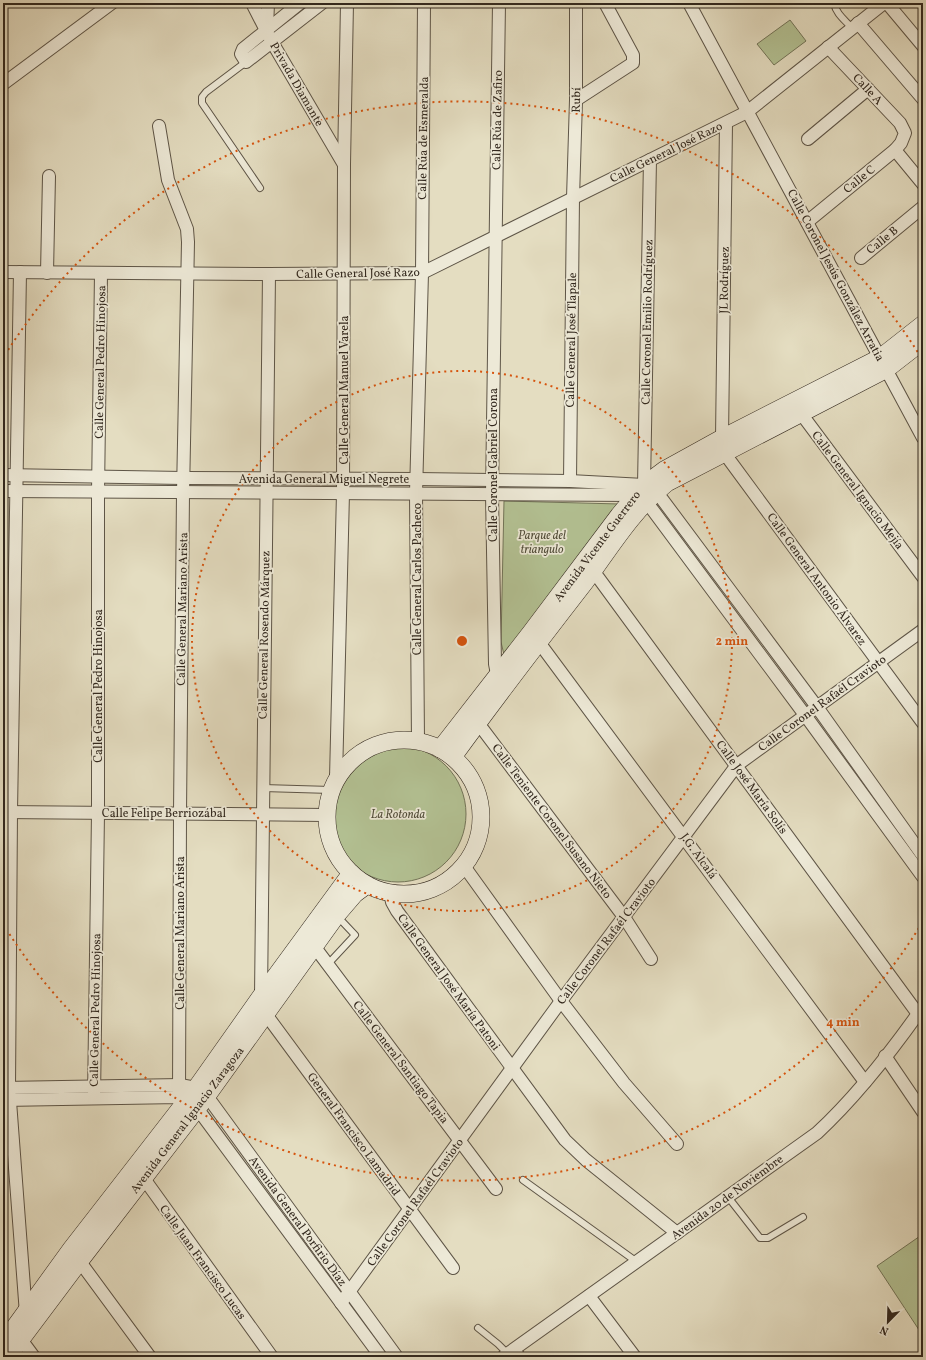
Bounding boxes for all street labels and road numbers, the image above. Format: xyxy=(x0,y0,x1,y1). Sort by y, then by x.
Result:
street label: Privada Diamante xyxy=(265,39,327,130)
street label: Calle Rúa de Zafiro xyxy=(489,70,507,170)
street label: Calle A xyxy=(849,71,886,109)
street label: Calle Rúa de Esmeralda xyxy=(415,76,433,200)
street label: Rubí xyxy=(569,87,585,113)
street label: Calle General José Razo xyxy=(607,119,725,187)
street label: Calle C xyxy=(840,162,879,198)
street label: Calle Coronel Jesús González Arratia xyxy=(783,187,887,364)
street label: Calle B xyxy=(863,223,902,258)
street label: Calle Coronel Emilio Rodríguez xyxy=(639,239,657,405)
street label: JL Rodríguez xyxy=(716,246,734,314)
street label: Calle General José Razo xyxy=(296,265,420,283)
street label: Calle General José Tlapale xyxy=(563,272,581,408)
street label: Calle General Pedro Hinojosa xyxy=(92,285,110,439)
street label: Calle General Manuel Varela xyxy=(337,315,353,465)
street label: Calle Coronel Gabriel Corona xyxy=(486,388,502,542)
street label: Calle General Ignacio Mejía xyxy=(807,428,907,553)
street label: Avenida General Miguel Negrete xyxy=(239,472,410,488)
street label: Avenida Vicente Guerrero xyxy=(551,488,645,605)
street label: Calle General Carlos Pacheco xyxy=(410,503,426,655)
street label: Calle General Antonio Álvarez xyxy=(763,510,871,649)
street label: Calle General Mariano Arista xyxy=(174,532,192,686)
street label: Calle General Rosendo Márquez xyxy=(256,551,274,719)
street label: Calle General Pedro Hinojosa xyxy=(91,609,107,763)
street label: Calle Coronel Rafaél Cravioto xyxy=(755,652,890,756)
street label: Calle José María Solís xyxy=(712,738,791,838)
street label: Calle Teniente Coronel Susano Nieto xyxy=(488,741,615,902)
street label: Calle Felipe Berriozábal xyxy=(102,806,227,822)
street label: J.G. Alcalá xyxy=(676,830,720,883)
street label: Calle General Mariano Arista xyxy=(173,856,189,1010)
street label: Calle Coronel Rafaél Cravioto xyxy=(554,875,660,1008)
street label: Calle General José María Patoni xyxy=(393,911,503,1054)
street label: Calle General Pedro Hinojosa xyxy=(87,933,105,1087)
street label: Calle General Santiago Tapia xyxy=(349,998,452,1127)
street label: Avenida General Ignacio Zaragoza xyxy=(127,1044,248,1197)
street label: General Francisco Lamadrid xyxy=(303,1070,403,1200)
street label: Calle Coronel Rafaél Cravioto xyxy=(364,1135,468,1270)
street label: Avenida 20 de Noviembre xyxy=(668,1151,787,1244)
street label: Avenida General Porfirio Díaz xyxy=(244,1153,350,1290)
street label: Calle Juan Francisco Lucas xyxy=(155,1202,249,1323)

